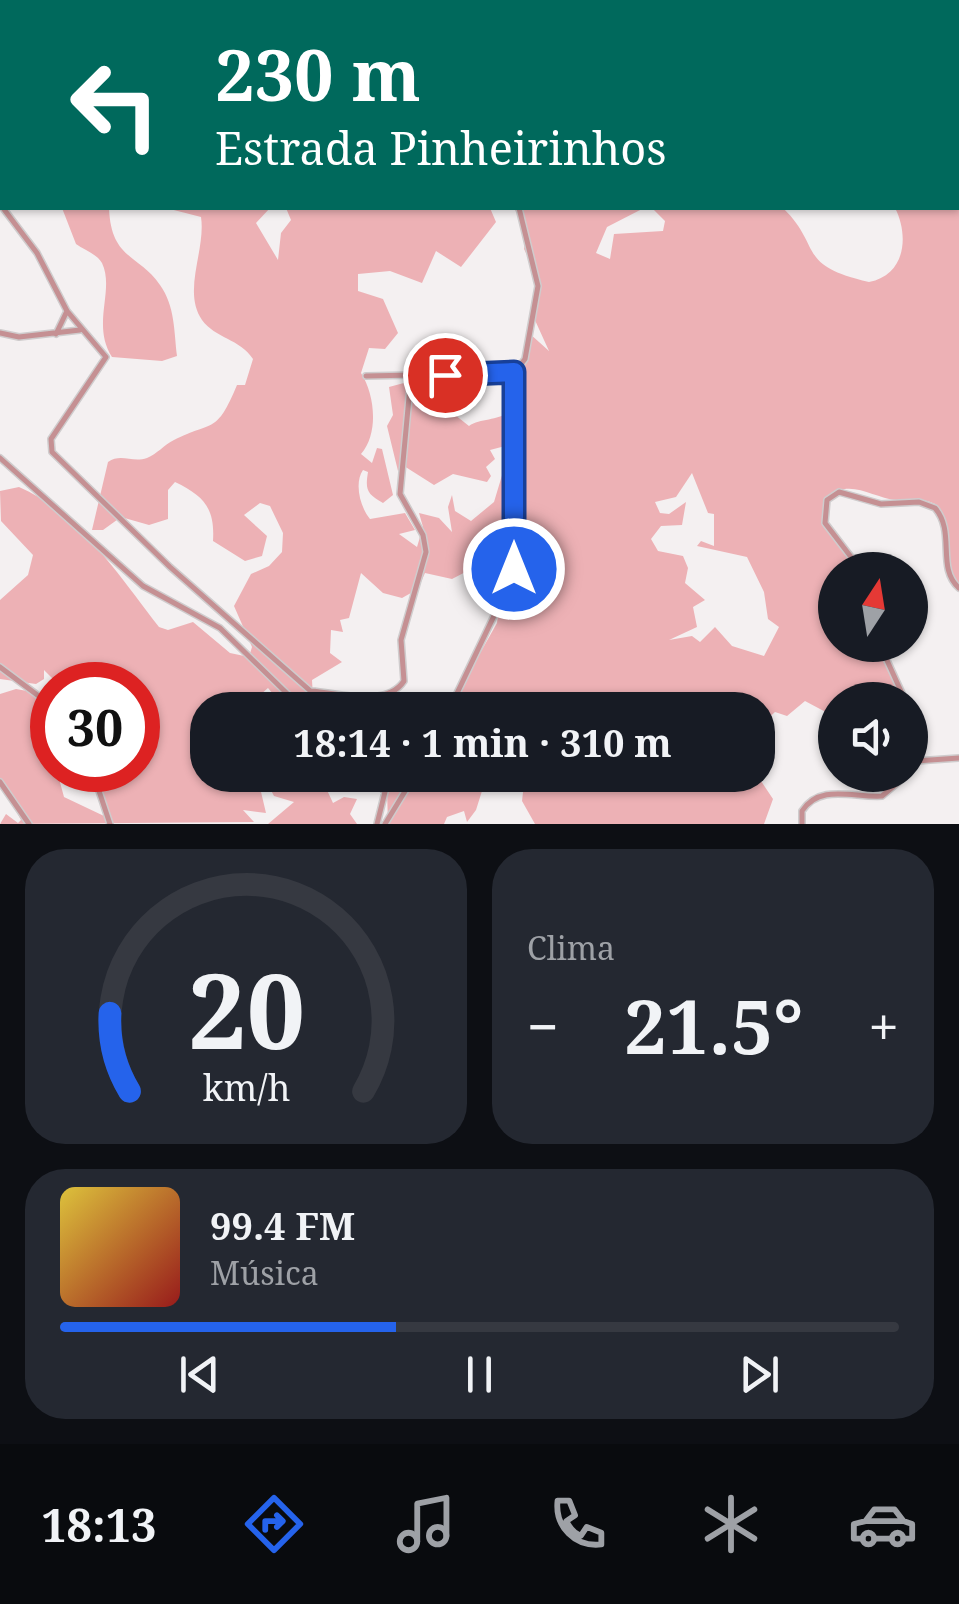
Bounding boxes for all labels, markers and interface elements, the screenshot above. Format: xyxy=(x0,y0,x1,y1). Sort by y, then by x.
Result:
text: 230 m xyxy=(215,26,421,122)
icon: left xyxy=(50,40,180,170)
text: Estrada Pinheirinhos xyxy=(215,117,667,178)
pin xyxy=(403,333,488,418)
icon: arrive xyxy=(418,348,473,403)
position arrow xyxy=(462,517,566,621)
north arrow xyxy=(818,552,928,662)
map controls xyxy=(818,552,928,792)
speed limit sign: 30 xyxy=(30,662,160,792)
button: sound xyxy=(818,682,928,792)
text: 18:14 · 1 min · 310 m xyxy=(293,716,672,768)
text: Clima xyxy=(527,926,615,969)
text: 20 xyxy=(187,938,305,1079)
text: 21.5° xyxy=(624,974,803,1076)
text: − xyxy=(527,988,559,1063)
text: + xyxy=(868,988,899,1063)
text: km/h xyxy=(202,1063,290,1111)
text: 99.4 FM xyxy=(210,1199,355,1251)
text: Música xyxy=(210,1251,319,1294)
icon: previous xyxy=(172,1347,227,1402)
icon: pause xyxy=(452,1347,507,1402)
icon: next xyxy=(732,1347,787,1402)
icon: directions xyxy=(239,1489,309,1559)
icon: music xyxy=(391,1489,461,1559)
icon: phone xyxy=(543,1489,613,1559)
icon: climate xyxy=(696,1489,766,1559)
icon: car xyxy=(848,1489,918,1559)
text: 18:13 xyxy=(41,1494,157,1555)

